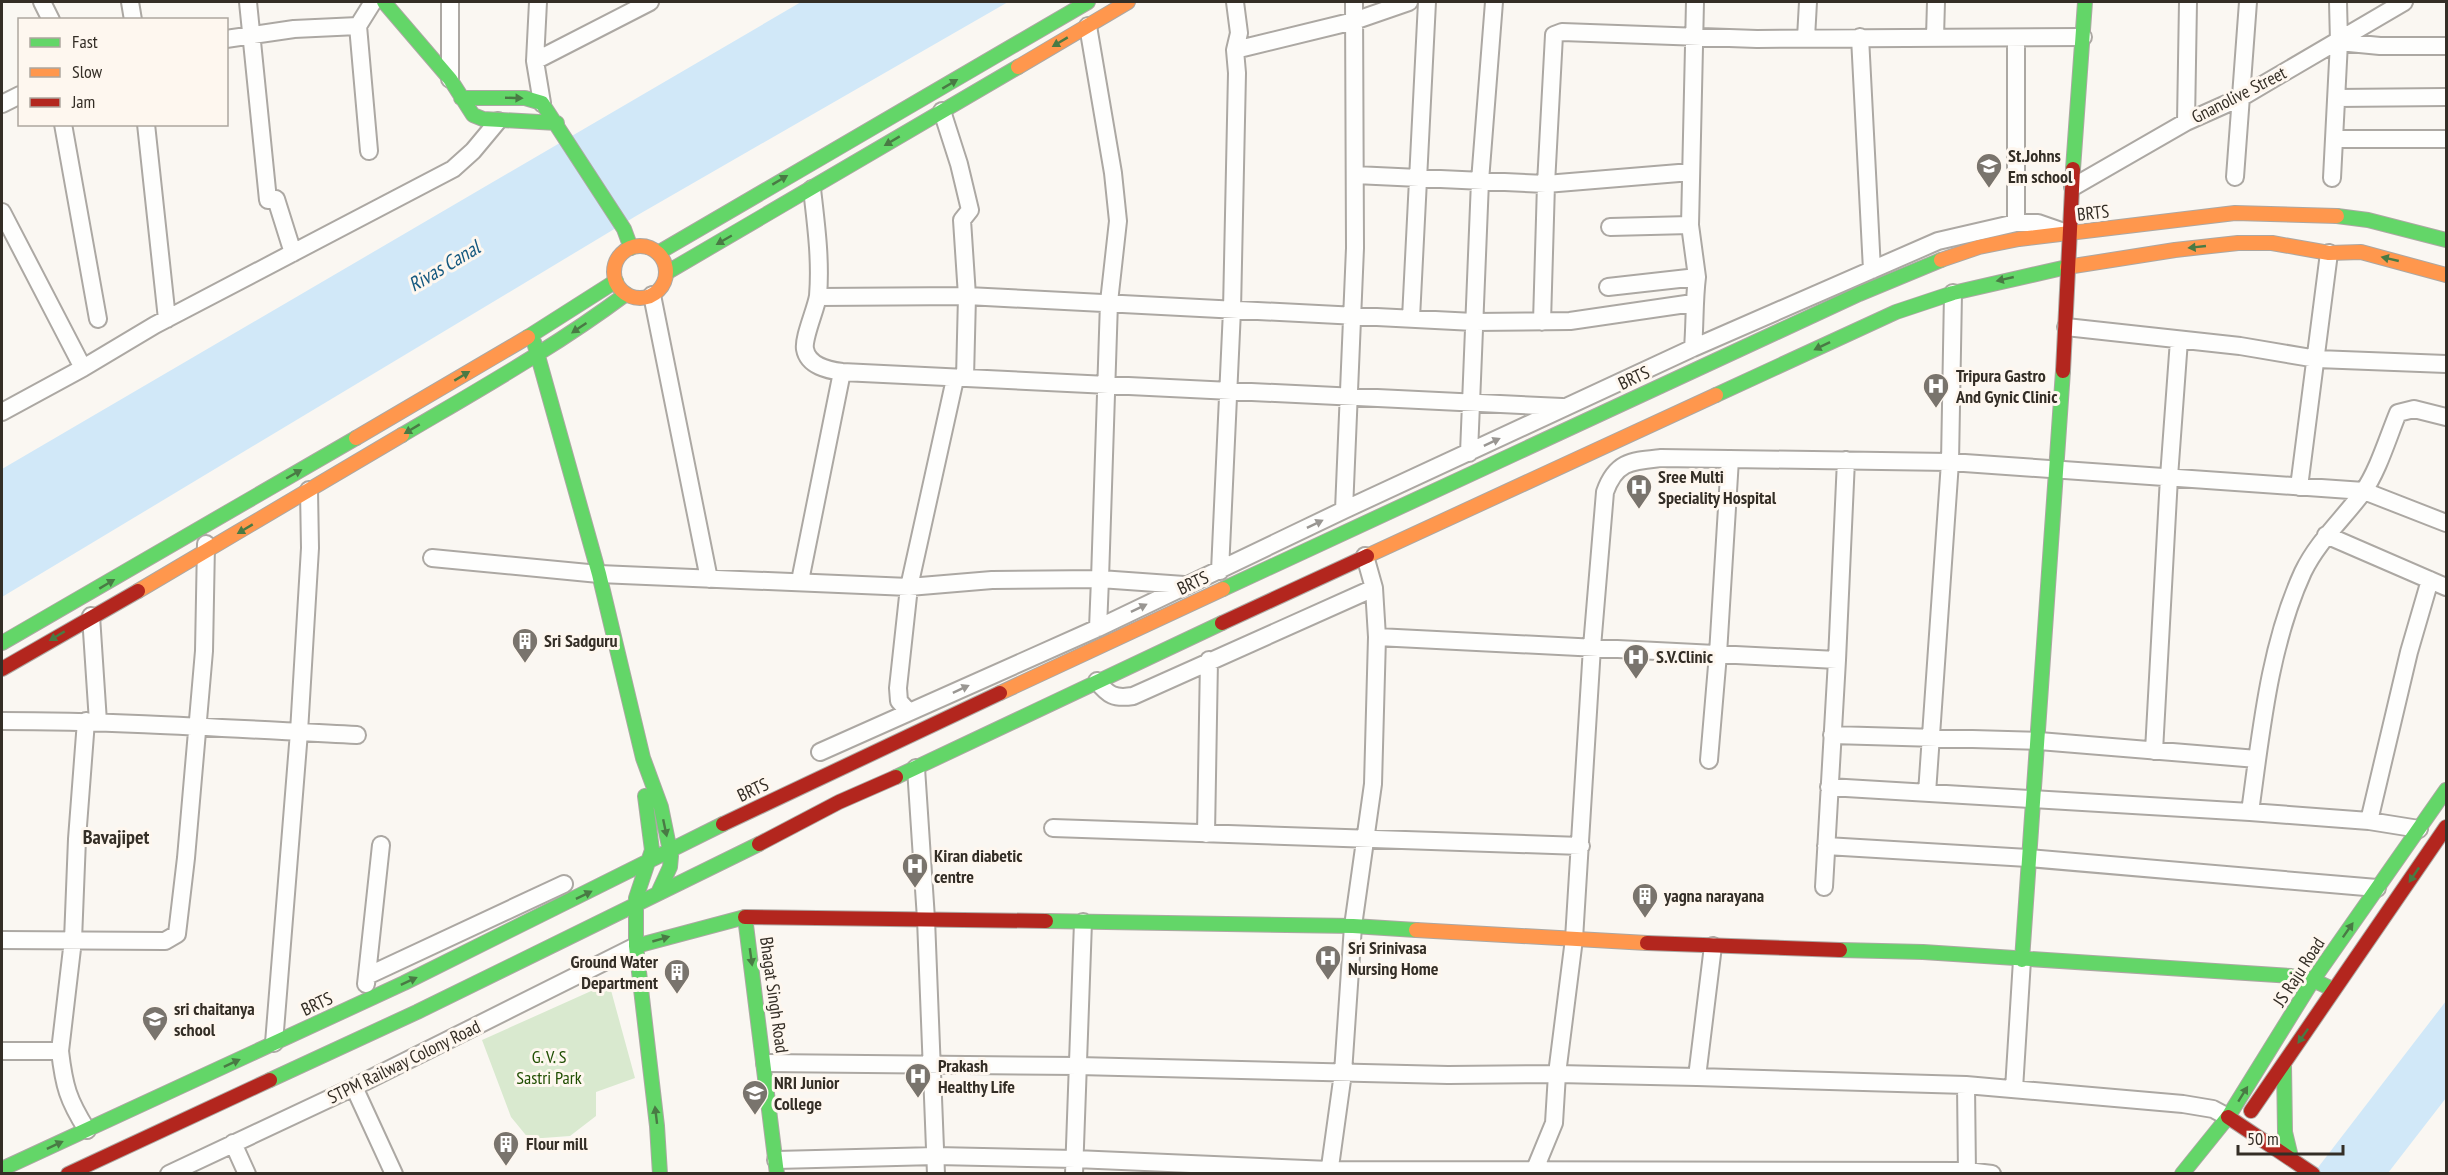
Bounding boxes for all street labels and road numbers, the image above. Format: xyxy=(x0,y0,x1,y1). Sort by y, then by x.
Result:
street label: Gnanolive Street xyxy=(2188,61,2290,128)
street label: BRTS xyxy=(2076,199,2110,226)
street label: BRTS xyxy=(1614,360,1653,395)
street label: BRTS xyxy=(1173,565,1212,600)
street label: BRTS xyxy=(733,772,772,807)
street label: JS Raju Road xyxy=(2267,933,2329,1011)
street label: Bhagat Singh Road xyxy=(755,935,794,1055)
street label: BRTS xyxy=(297,986,336,1021)
street label: STPM Railway Colony Road xyxy=(324,1015,484,1109)

